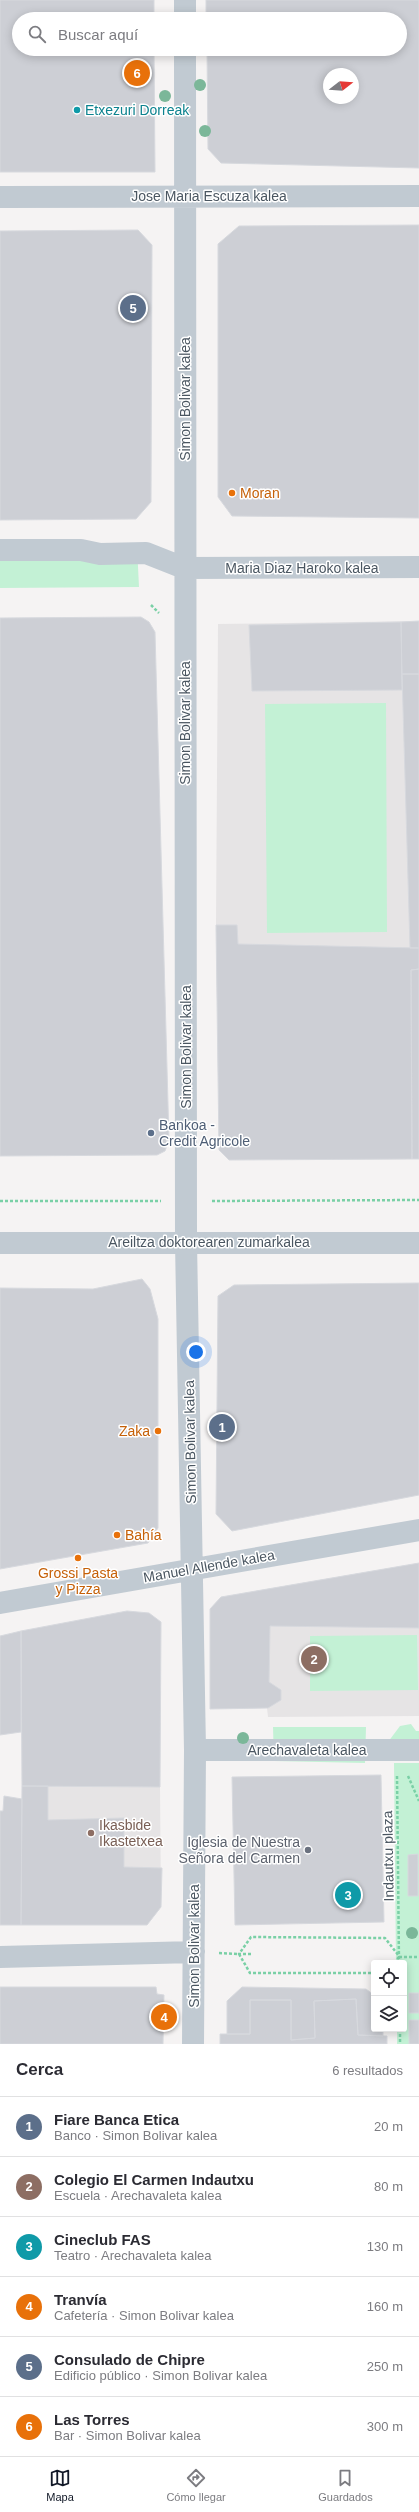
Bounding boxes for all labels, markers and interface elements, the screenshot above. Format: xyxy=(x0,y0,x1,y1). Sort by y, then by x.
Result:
search box xyxy=(12,12,407,56)
icon: search xyxy=(26,23,48,45)
text: Buscar aquí xyxy=(58,26,138,43)
pin: 6 xyxy=(124,58,150,88)
north arrow xyxy=(323,68,359,104)
place label: Etxezuri Dorreak xyxy=(85,102,190,118)
marker: Etxezuri Dorreak xyxy=(72,105,82,115)
street label: Jose Maria Escuza kalea xyxy=(131,188,287,204)
pin: 5 xyxy=(120,293,146,323)
street label: Simon Bolivar kalea xyxy=(177,337,193,461)
place label: Moran xyxy=(240,485,280,501)
marker: Moran xyxy=(227,488,237,498)
street label: Maria Diaz Haroko kalea xyxy=(225,560,379,576)
street label: Simon Bolivar kalea xyxy=(177,661,193,785)
street label: Simon Bolivar kalea xyxy=(178,985,194,1109)
place label: Bankoa - Credit Agricole xyxy=(159,1117,250,1149)
marker: Bankoa - Credit Agricole xyxy=(146,1128,156,1138)
street label: Areiltza doktorearen zumarkalea xyxy=(108,1234,310,1250)
your location xyxy=(186,1342,206,1362)
street label: Simon Bolivar kalea xyxy=(181,1380,199,1504)
pin: 1 xyxy=(209,1412,235,1442)
place label: Zaka xyxy=(119,1423,150,1439)
marker: Zaka xyxy=(153,1426,163,1436)
place label: Bahía xyxy=(125,1527,162,1543)
marker: Bahía xyxy=(112,1530,122,1540)
street label: Manuel Allende kalea xyxy=(142,1547,276,1585)
marker: Grossi Pasta y Pizza xyxy=(73,1553,83,1563)
place label: Grossi Pasta y Pizza xyxy=(38,1565,118,1597)
pin: 2 xyxy=(301,1644,327,1674)
street label: Arechavaleta kalea xyxy=(247,1742,367,1758)
street label: Indautxu plaza xyxy=(379,1810,397,1902)
place label: Ikasbide Ikastetxea xyxy=(99,1817,163,1849)
marker: Ikasbide Ikastetxea xyxy=(86,1828,96,1838)
place label: Iglesia de Nuestra Señora del Carmen xyxy=(179,1834,300,1866)
marker: Iglesia de Nuestra Señora del Carmen xyxy=(303,1845,313,1855)
pin: 3 xyxy=(335,1880,361,1910)
street label: Simon Bolivar kalea xyxy=(186,1884,202,2008)
map controls xyxy=(371,1960,407,2032)
button: locate xyxy=(371,1960,407,1996)
button: layers xyxy=(371,1996,407,2032)
pin: 4 xyxy=(151,2002,177,2032)
text: Cerca xyxy=(16,2060,63,2079)
text: 6 resultados xyxy=(332,2063,403,2078)
text: Fiare Banca Etica xyxy=(54,2111,179,2128)
text: 1 xyxy=(25,2119,33,2134)
text: 20 m xyxy=(374,2119,403,2134)
text: Banco · Simon Bolivar kalea xyxy=(54,2128,217,2143)
text: Colegio El Carmen Indautxu xyxy=(54,2171,254,2188)
text: 2 xyxy=(25,2179,33,2194)
text: 80 m xyxy=(374,2179,403,2194)
text: Escuela · Arechavaleta kalea xyxy=(54,2188,222,2203)
text: Cineclub FAS xyxy=(54,2231,151,2248)
text: 3 xyxy=(25,2239,33,2254)
text: 130 m xyxy=(367,2239,403,2254)
text: Teatro · Arechavaleta kalea xyxy=(54,2248,212,2263)
text: Tranvía xyxy=(54,2291,107,2308)
text: 4 xyxy=(25,2299,33,2314)
text: 160 m xyxy=(367,2299,403,2314)
text: Cafetería · Simon Bolivar kalea xyxy=(54,2308,234,2323)
text: Consulado de Chipre xyxy=(54,2351,205,2368)
text: 5 xyxy=(25,2359,33,2374)
text: 250 m xyxy=(367,2359,403,2374)
text: Edificio público · Simon Bolivar kalea xyxy=(54,2368,267,2383)
text: Las Torres xyxy=(54,2411,130,2428)
text: 6 xyxy=(25,2419,33,2434)
text: 300 m xyxy=(367,2419,403,2434)
text: Bar · Simon Bolivar kalea xyxy=(54,2428,201,2443)
tab: Mapa xyxy=(46,2467,74,2503)
tab: Cómo llegar xyxy=(166,2467,226,2503)
tab: Guardados xyxy=(318,2467,373,2503)

